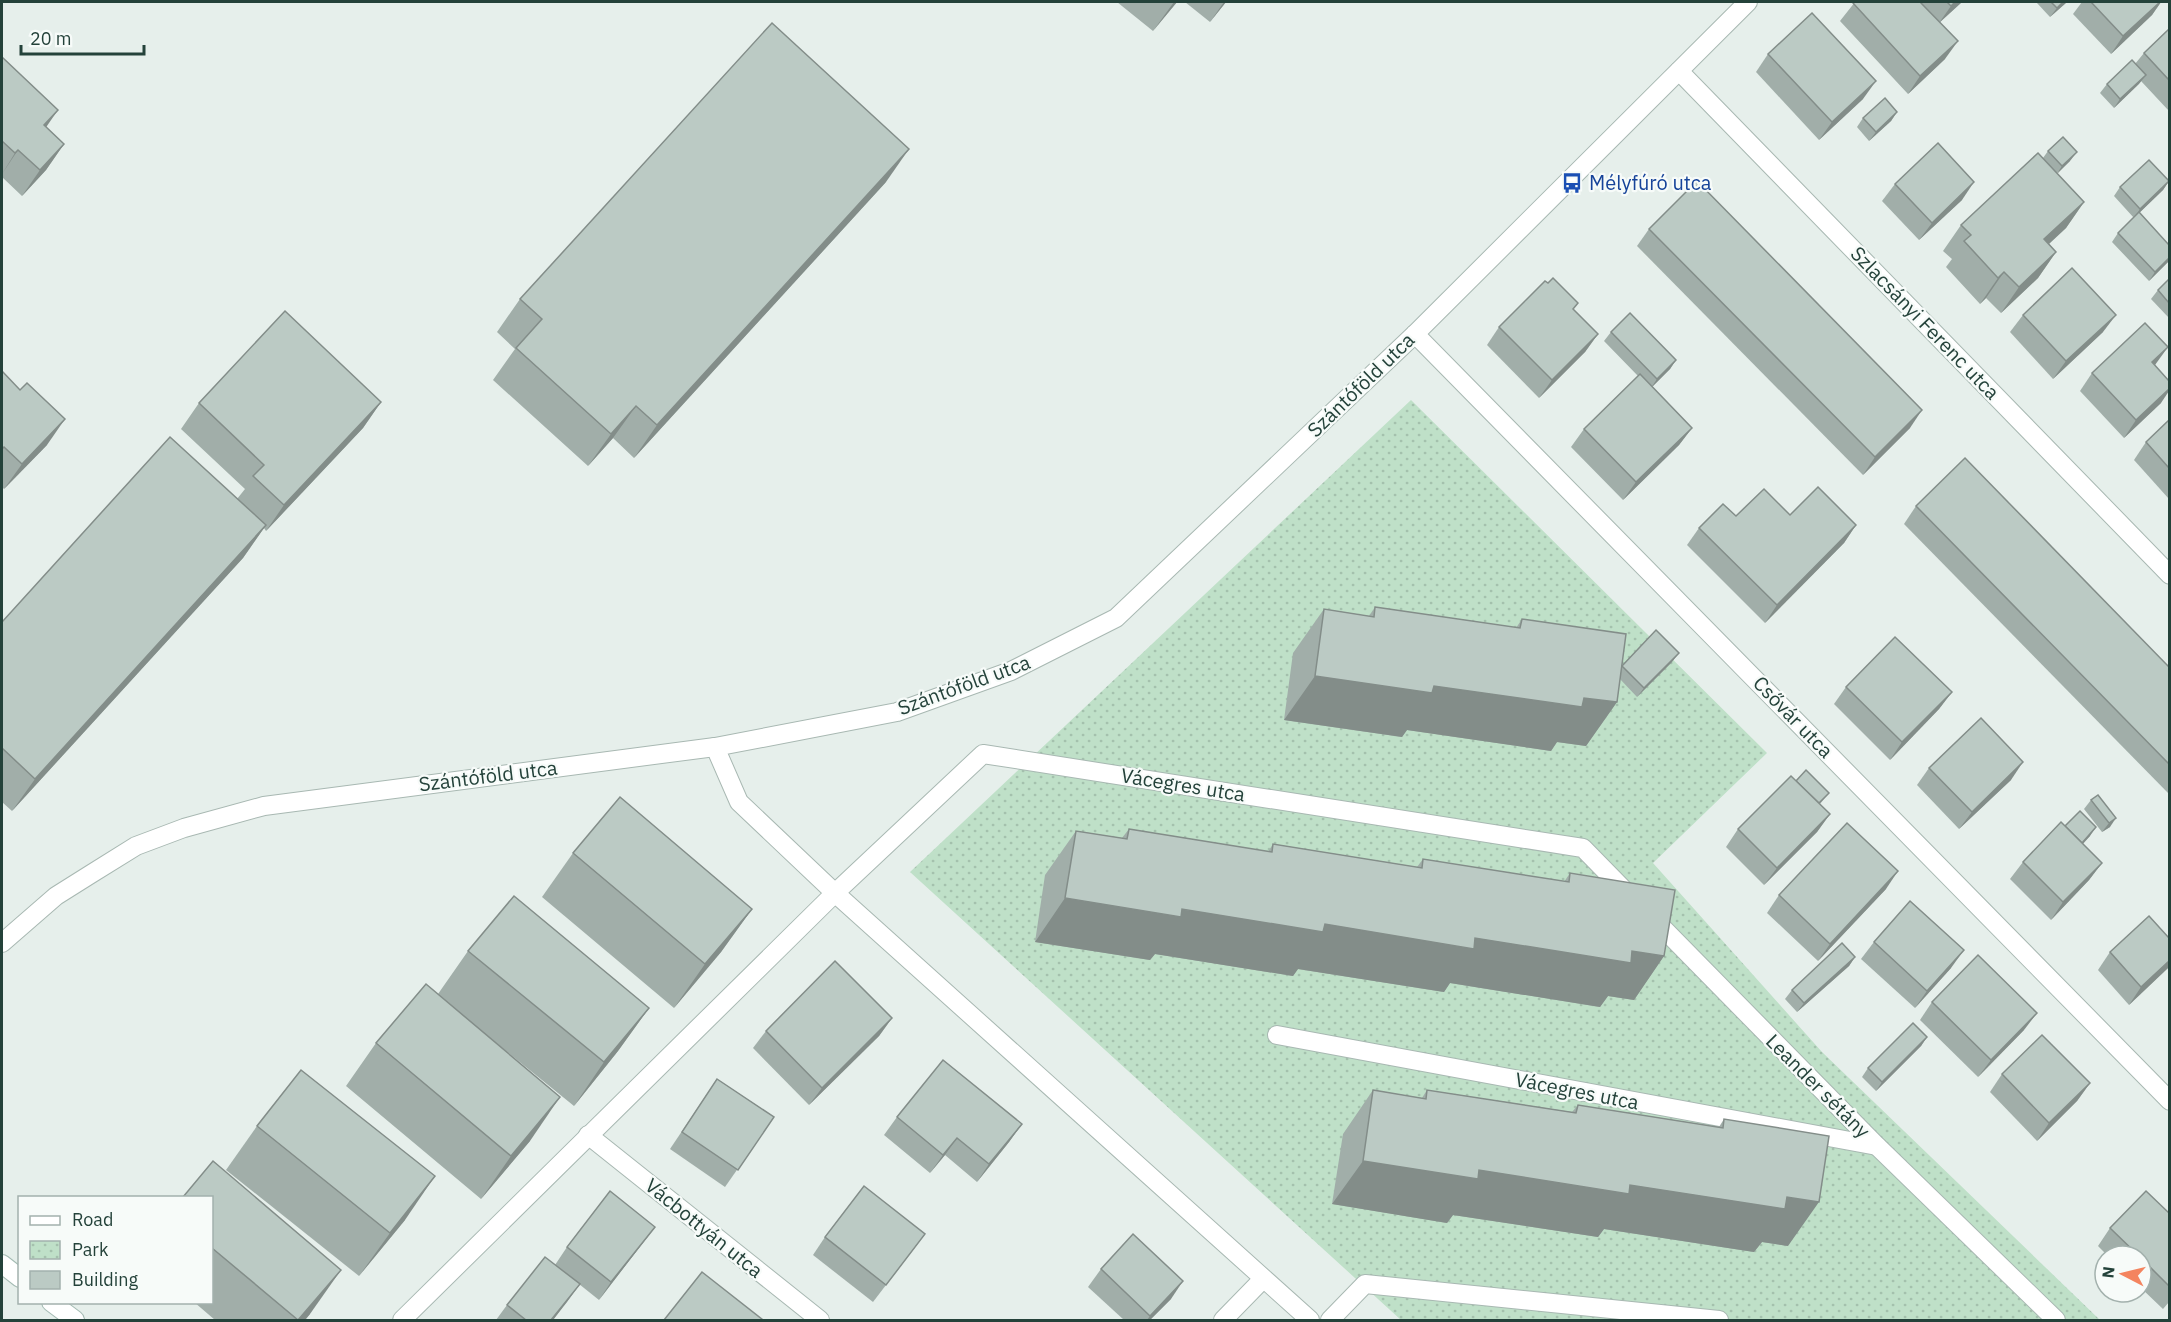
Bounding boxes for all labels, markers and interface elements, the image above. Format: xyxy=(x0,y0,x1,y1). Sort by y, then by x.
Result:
scale bar xyxy=(21,18,144,56)
text: 20 m xyxy=(30,27,72,50)
place label: Mélyfúró utca xyxy=(1589,169,1712,196)
bus stop icon: Mélyfúró utca xyxy=(1560,171,1584,195)
street label: Szlacsányi Ferenc utca xyxy=(1845,240,2006,405)
street label: Szántóföld utca xyxy=(1301,326,1420,443)
street label: Szántóföld utca xyxy=(894,648,1034,721)
street label: Csővár utca xyxy=(1747,670,1840,764)
street label: Szántóföld utca xyxy=(417,754,559,797)
street label: Vácegres utca xyxy=(1119,761,1247,808)
street label: Leander sétány xyxy=(1760,1028,1876,1144)
street label: Vácegres utca xyxy=(1513,1065,1642,1116)
street label: Vácbottyán utca xyxy=(640,1172,769,1284)
legend xyxy=(18,1196,213,1304)
text: Road xyxy=(72,1208,113,1231)
text: Park xyxy=(72,1238,109,1261)
north arrow xyxy=(2093,1244,2153,1304)
text: N xyxy=(2097,1265,2119,1279)
text: Building xyxy=(72,1268,139,1291)

